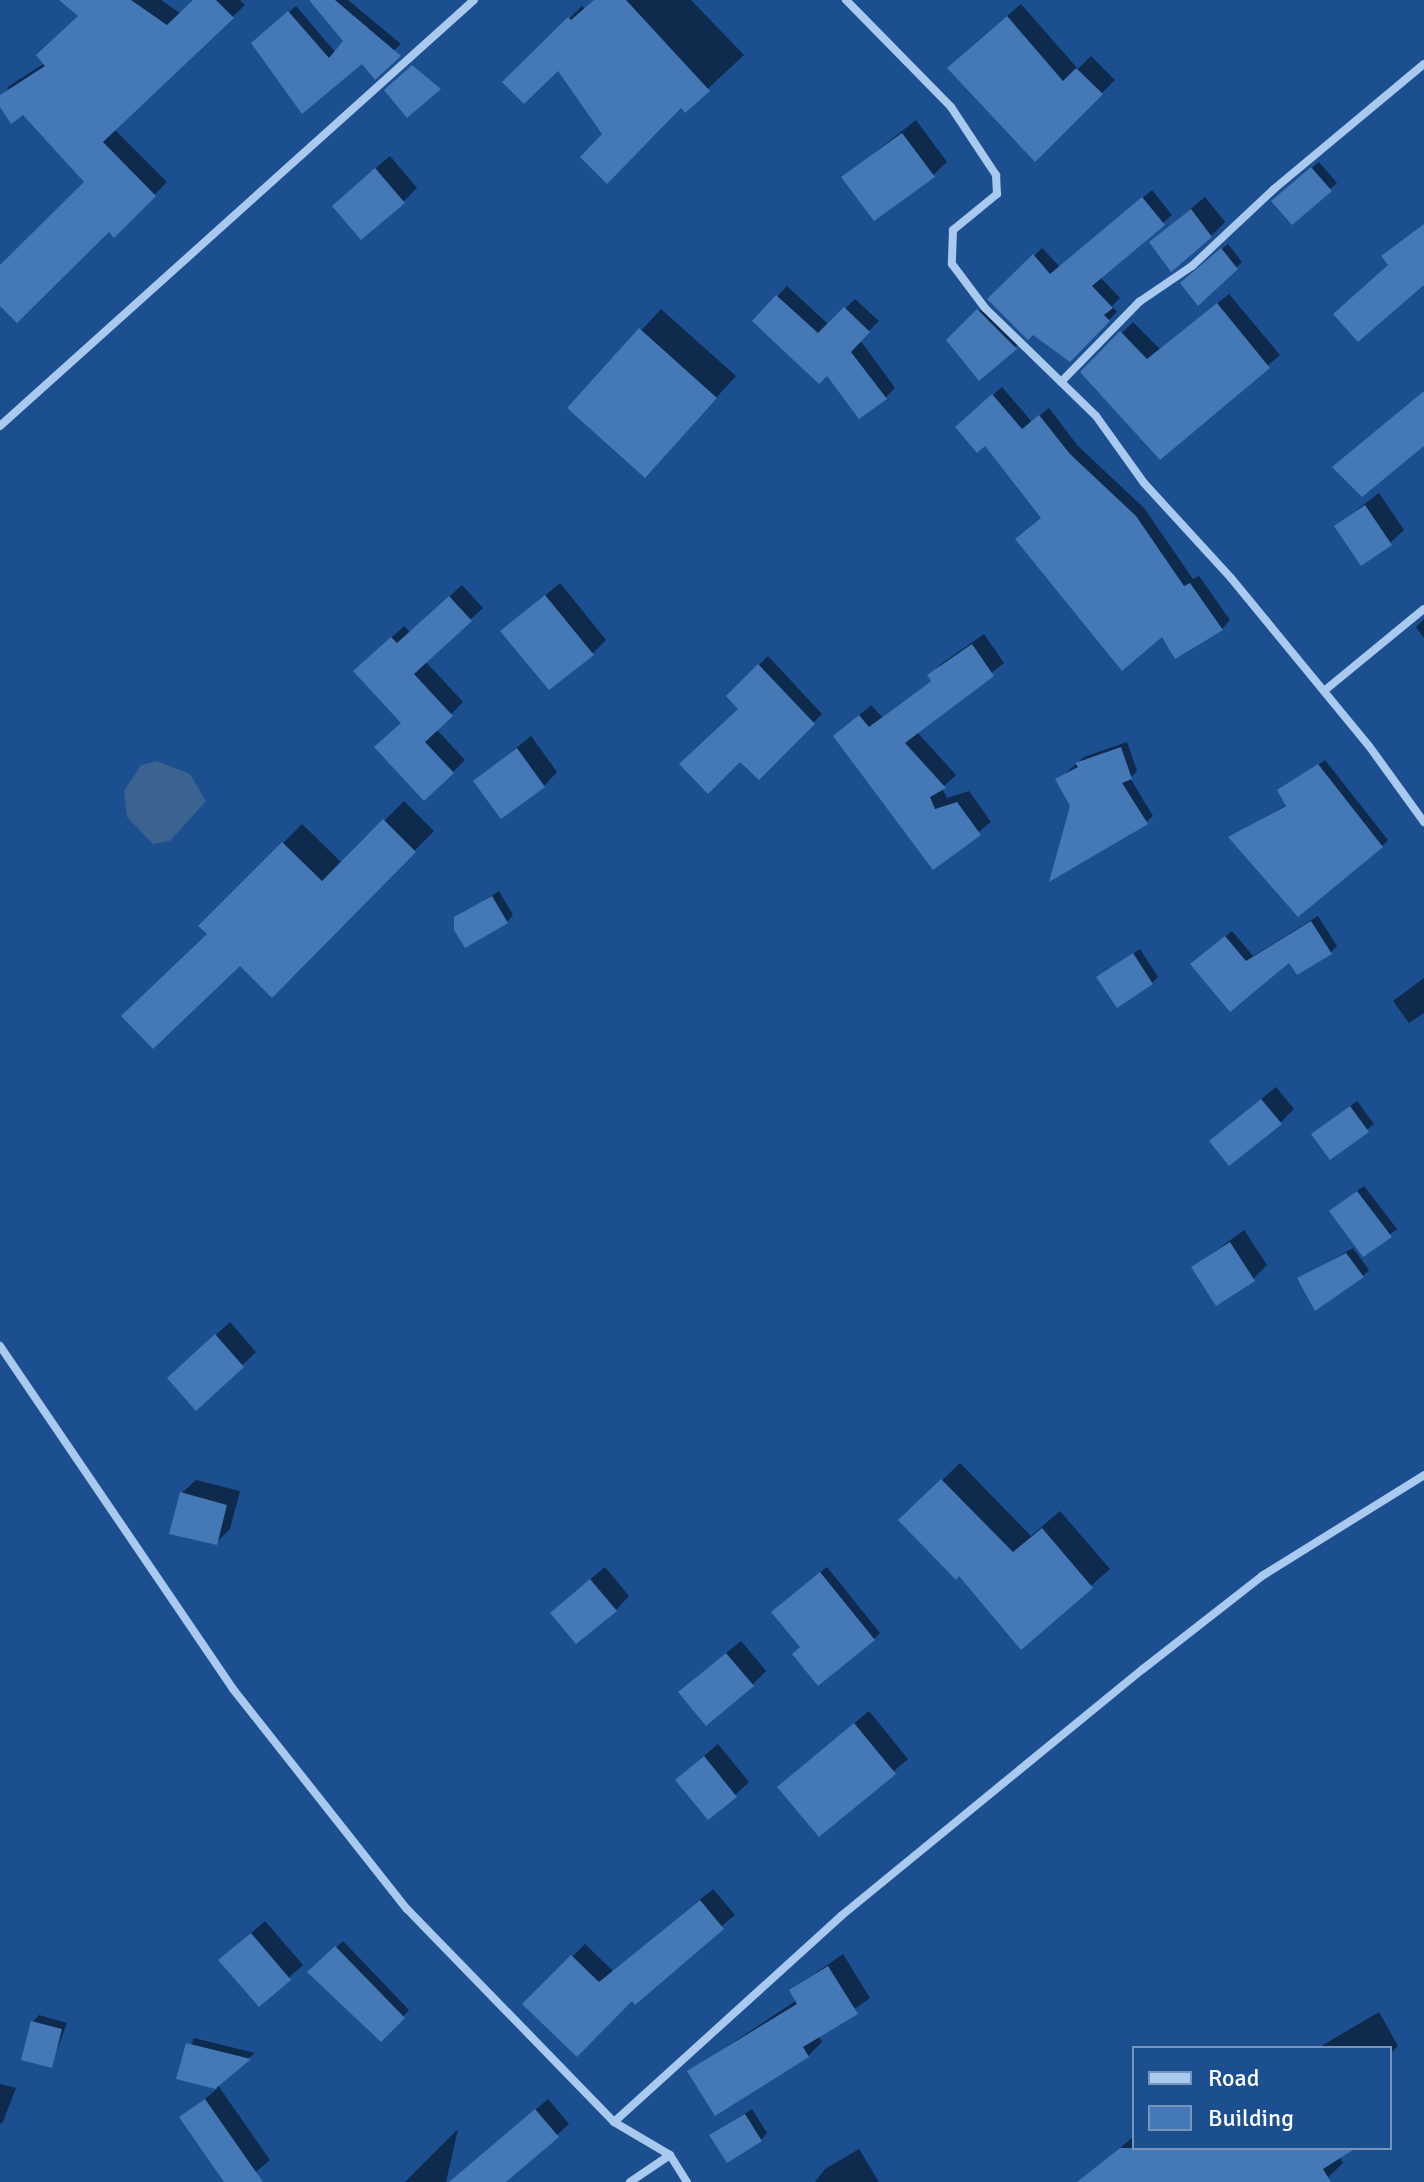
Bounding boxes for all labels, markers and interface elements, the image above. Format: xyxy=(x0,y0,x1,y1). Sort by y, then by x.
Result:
legend xyxy=(1132,2046,1392,2150)
text: Road xyxy=(1208,2063,1259,2093)
text: Building xyxy=(1208,2103,1294,2133)

